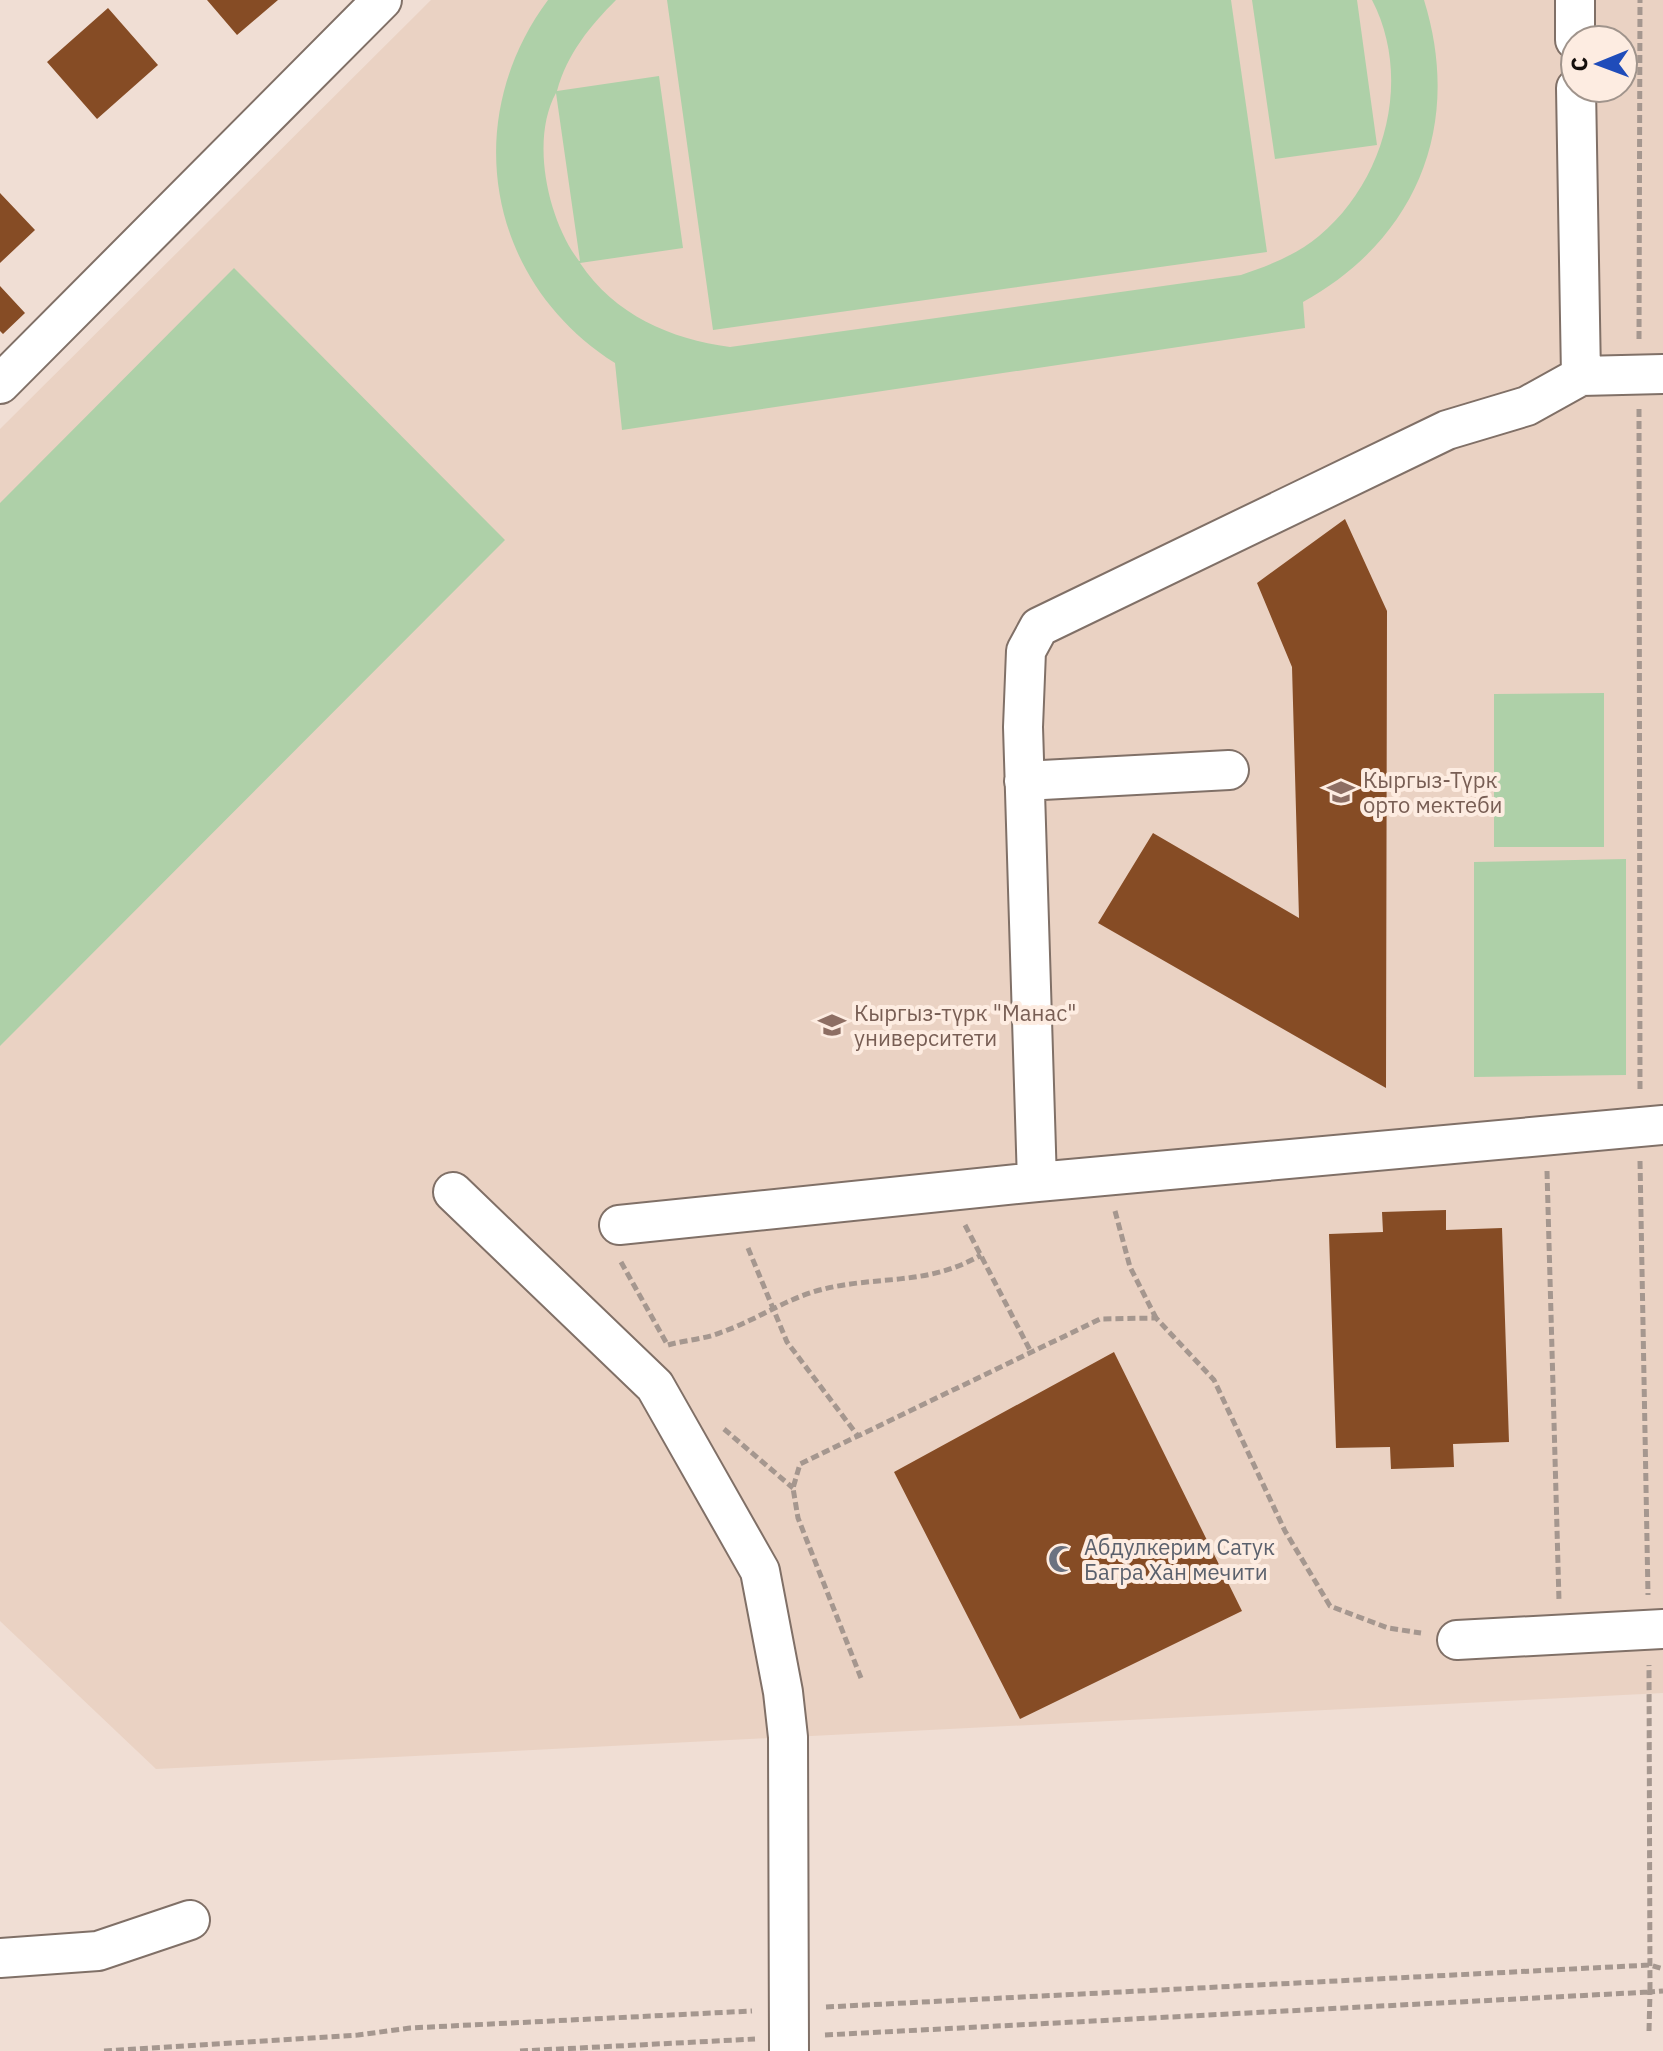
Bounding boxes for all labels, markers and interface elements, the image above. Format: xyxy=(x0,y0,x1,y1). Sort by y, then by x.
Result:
north arrow xyxy=(1559,24,1639,104)
text: С xyxy=(1564,57,1593,72)
place label: Кыргыз-Түрк орто мектеби xyxy=(1363,765,1503,819)
school or university icon: Кыргыз-Түрк орто мектеби xyxy=(1326,777,1356,807)
place label: Кыргыз-түрк "Манас" университети xyxy=(854,998,1077,1052)
school or university icon: Кыргыз-түрк "Манас" университети xyxy=(817,1010,847,1040)
place label: Абдулкерим Сатук Багра Хан мечити xyxy=(1084,1532,1275,1586)
mosque icon: Абдулкерим Сатук Багра Хан мечити xyxy=(1047,1544,1077,1574)

